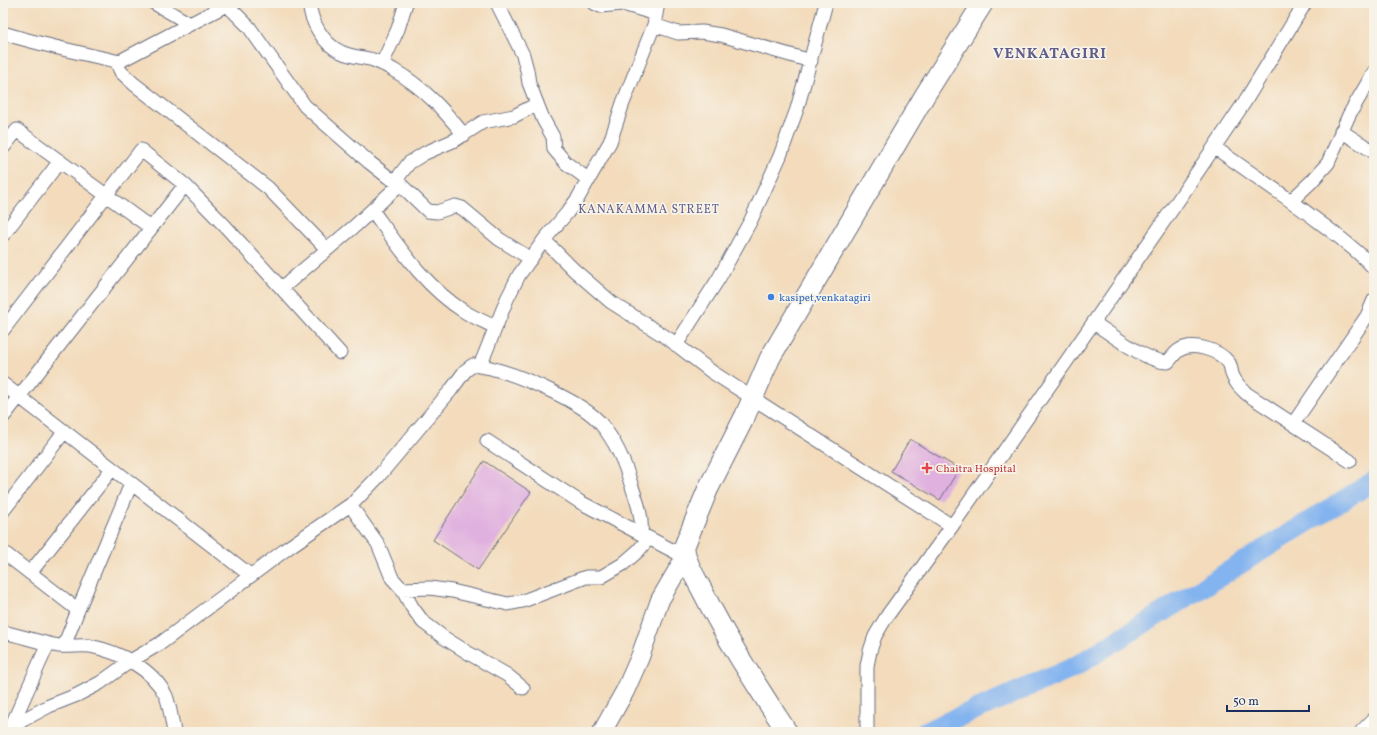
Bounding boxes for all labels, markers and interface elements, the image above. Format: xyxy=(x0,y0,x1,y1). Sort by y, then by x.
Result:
district label: VENKATAGIRI xyxy=(993,44,1107,65)
district label: KANAKAMMA STREET xyxy=(578,202,720,218)
place label: kasipet,venkatagiri xyxy=(779,291,871,306)
marker: kasipet,venkatagiri xyxy=(766,292,776,302)
marker: Chaitra Hospital xyxy=(921,462,933,474)
place label: Chaitra Hospital xyxy=(936,462,1016,477)
scale bar xyxy=(1227,687,1309,713)
text: 50 m xyxy=(1233,694,1259,710)

